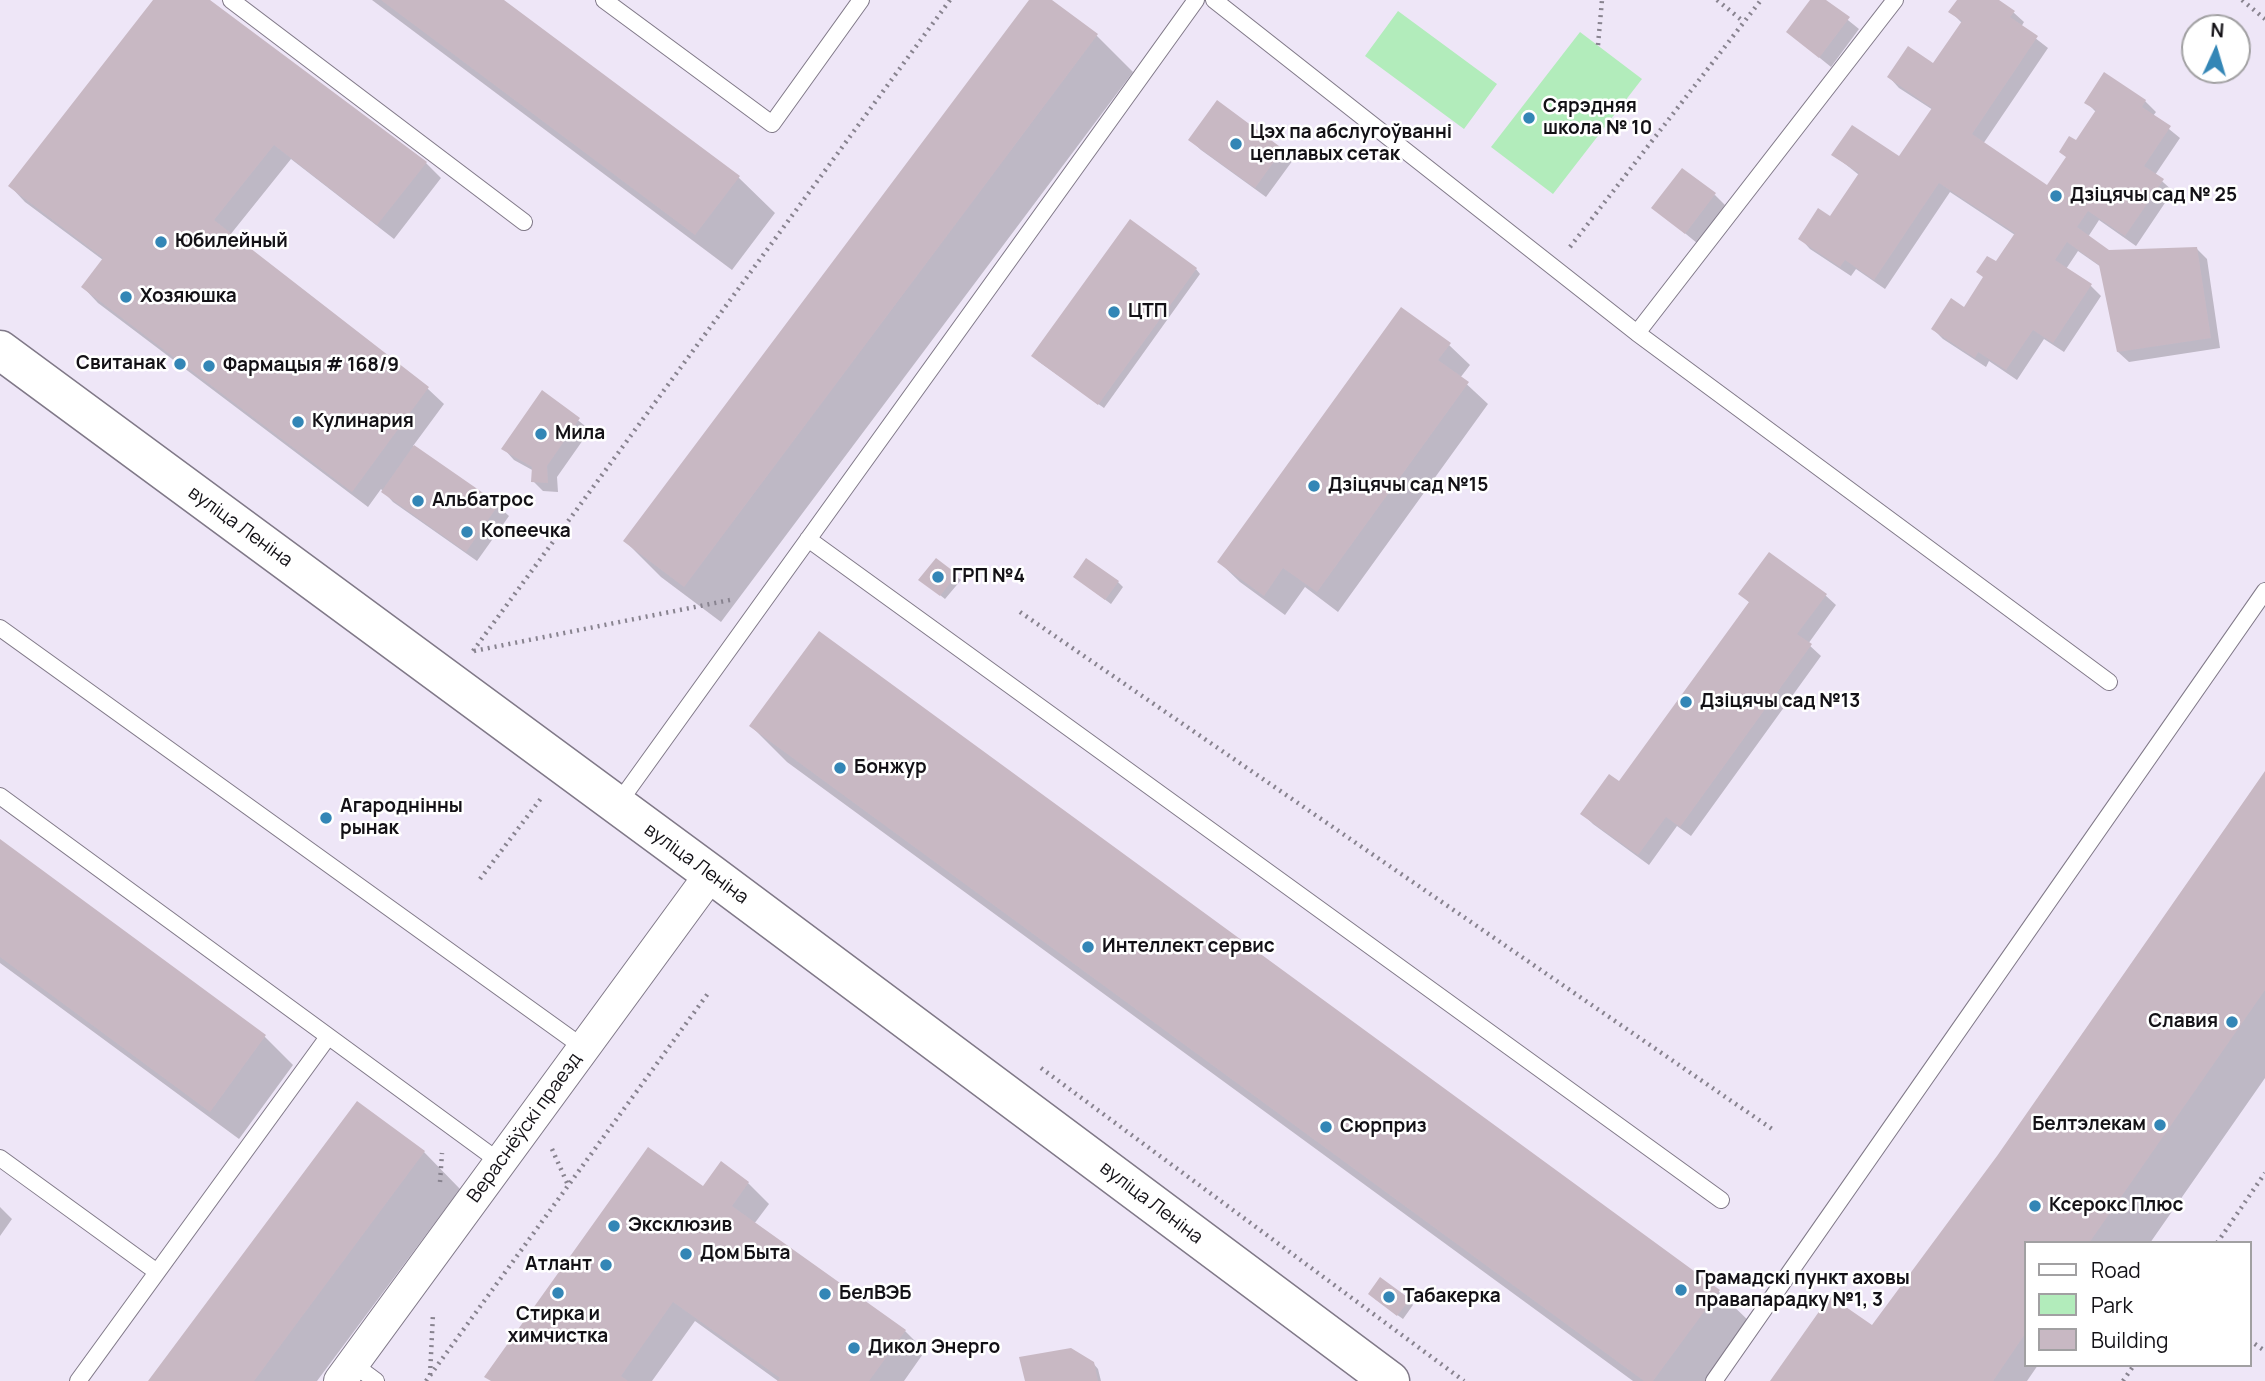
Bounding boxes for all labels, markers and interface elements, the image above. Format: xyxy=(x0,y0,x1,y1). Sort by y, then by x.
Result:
north arrow xyxy=(2181,14,2251,84)
text: N xyxy=(2210,17,2225,43)
place label: Сярэдняя школа № 10 xyxy=(1543,96,1652,140)
marker: Сярэдняя школа № 10 xyxy=(1521,110,1537,126)
place label: Цэх па абслугоўванні цеплавых сетак xyxy=(1250,122,1452,166)
marker: Цэх па абслугоўванні цеплавых сетак xyxy=(1228,136,1244,152)
place label: Дзіцячы сад № 25 xyxy=(2070,185,2237,207)
marker: Дзіцячы сад № 25 xyxy=(2048,188,2064,204)
place label: Юбилейный xyxy=(175,231,288,253)
marker: Юбилейный xyxy=(153,234,169,250)
place label: Хозяюшка xyxy=(140,286,237,308)
marker: Хозяюшка xyxy=(118,289,134,305)
place label: ЦТП xyxy=(1128,301,1168,323)
marker: ЦТП xyxy=(1106,304,1122,320)
place label: Свитанак xyxy=(76,353,166,375)
place label: Фармацыя # 168/9 xyxy=(223,355,399,377)
marker: Свитанак xyxy=(172,356,188,372)
marker: Фармацыя # 168/9 xyxy=(201,358,217,374)
place label: Кулинария xyxy=(312,411,414,433)
marker: Кулинария xyxy=(290,414,306,430)
place label: Мила xyxy=(555,423,605,445)
marker: Мила xyxy=(533,426,549,442)
place label: Дзіцячы сад №15 xyxy=(1328,475,1488,497)
marker: Дзіцячы сад №15 xyxy=(1306,478,1322,494)
street label: вуліца Леніна xyxy=(183,482,297,572)
place label: Альбатрос xyxy=(432,490,534,512)
marker: Альбатрос xyxy=(410,493,426,509)
place label: Копеечка xyxy=(481,521,571,543)
marker: Копеечка xyxy=(459,524,475,540)
place label: ГРП №4 xyxy=(952,566,1025,588)
marker: ГРП №4 xyxy=(930,569,946,585)
place label: Дзіцячы сад №13 xyxy=(1700,691,1860,713)
marker: Дзіцячы сад №13 xyxy=(1678,694,1694,710)
place label: Бонжур xyxy=(854,757,927,779)
marker: Бонжур xyxy=(832,760,848,776)
place label: Агароднінны рынак xyxy=(340,796,463,840)
marker: Агароднінны рынак xyxy=(318,810,334,826)
street label: вуліца Леніна xyxy=(639,819,753,909)
place label: Интеллект сервис xyxy=(1102,936,1275,958)
marker: Интеллект сервис xyxy=(1080,939,1096,955)
place label: Славия xyxy=(2148,1011,2218,1033)
marker: Славия xyxy=(2224,1014,2240,1030)
street label: Вераснёўскі праезд xyxy=(463,1049,587,1207)
place label: Белтэлекам xyxy=(2032,1114,2146,1136)
place label: Сюрприз xyxy=(1340,1116,1427,1138)
marker: Белтэлекам xyxy=(2152,1117,2168,1133)
marker: Сюрприз xyxy=(1318,1119,1334,1135)
street label: вуліца Леніна xyxy=(1095,1157,1207,1249)
place label: Ксерокс Плюс xyxy=(2049,1195,2183,1217)
marker: Ксерокс Плюс xyxy=(2027,1198,2043,1214)
place label: Эксклюзив xyxy=(628,1215,732,1237)
marker: Эксклюзив xyxy=(606,1218,622,1234)
legend xyxy=(2024,1241,2251,1367)
place label: Дом Быта xyxy=(700,1243,791,1265)
marker: Дом Быта xyxy=(678,1246,694,1262)
place label: Атлант xyxy=(525,1254,592,1276)
text: Road xyxy=(2091,1256,2141,1284)
marker: Атлант xyxy=(598,1257,614,1273)
place label: Грамадскі пункт аховы правапарадку №1, 3 xyxy=(1695,1268,1910,1312)
marker: Грамадскі пункт аховы правапарадку №1, 3 xyxy=(1673,1282,1689,1298)
place label: БелВЭБ xyxy=(839,1283,911,1305)
marker: Стирка и химчистка xyxy=(550,1285,566,1301)
marker: БелВЭБ xyxy=(817,1286,833,1302)
place label: Табакерка xyxy=(1403,1286,1501,1308)
marker: Табакерка xyxy=(1381,1289,1397,1305)
text: Park xyxy=(2091,1291,2133,1319)
place label: Стирка и химчистка xyxy=(508,1304,608,1348)
text: Building xyxy=(2091,1326,2168,1354)
place label: Дикол Энерго xyxy=(868,1337,1000,1359)
marker: Дикол Энерго xyxy=(846,1340,862,1356)

